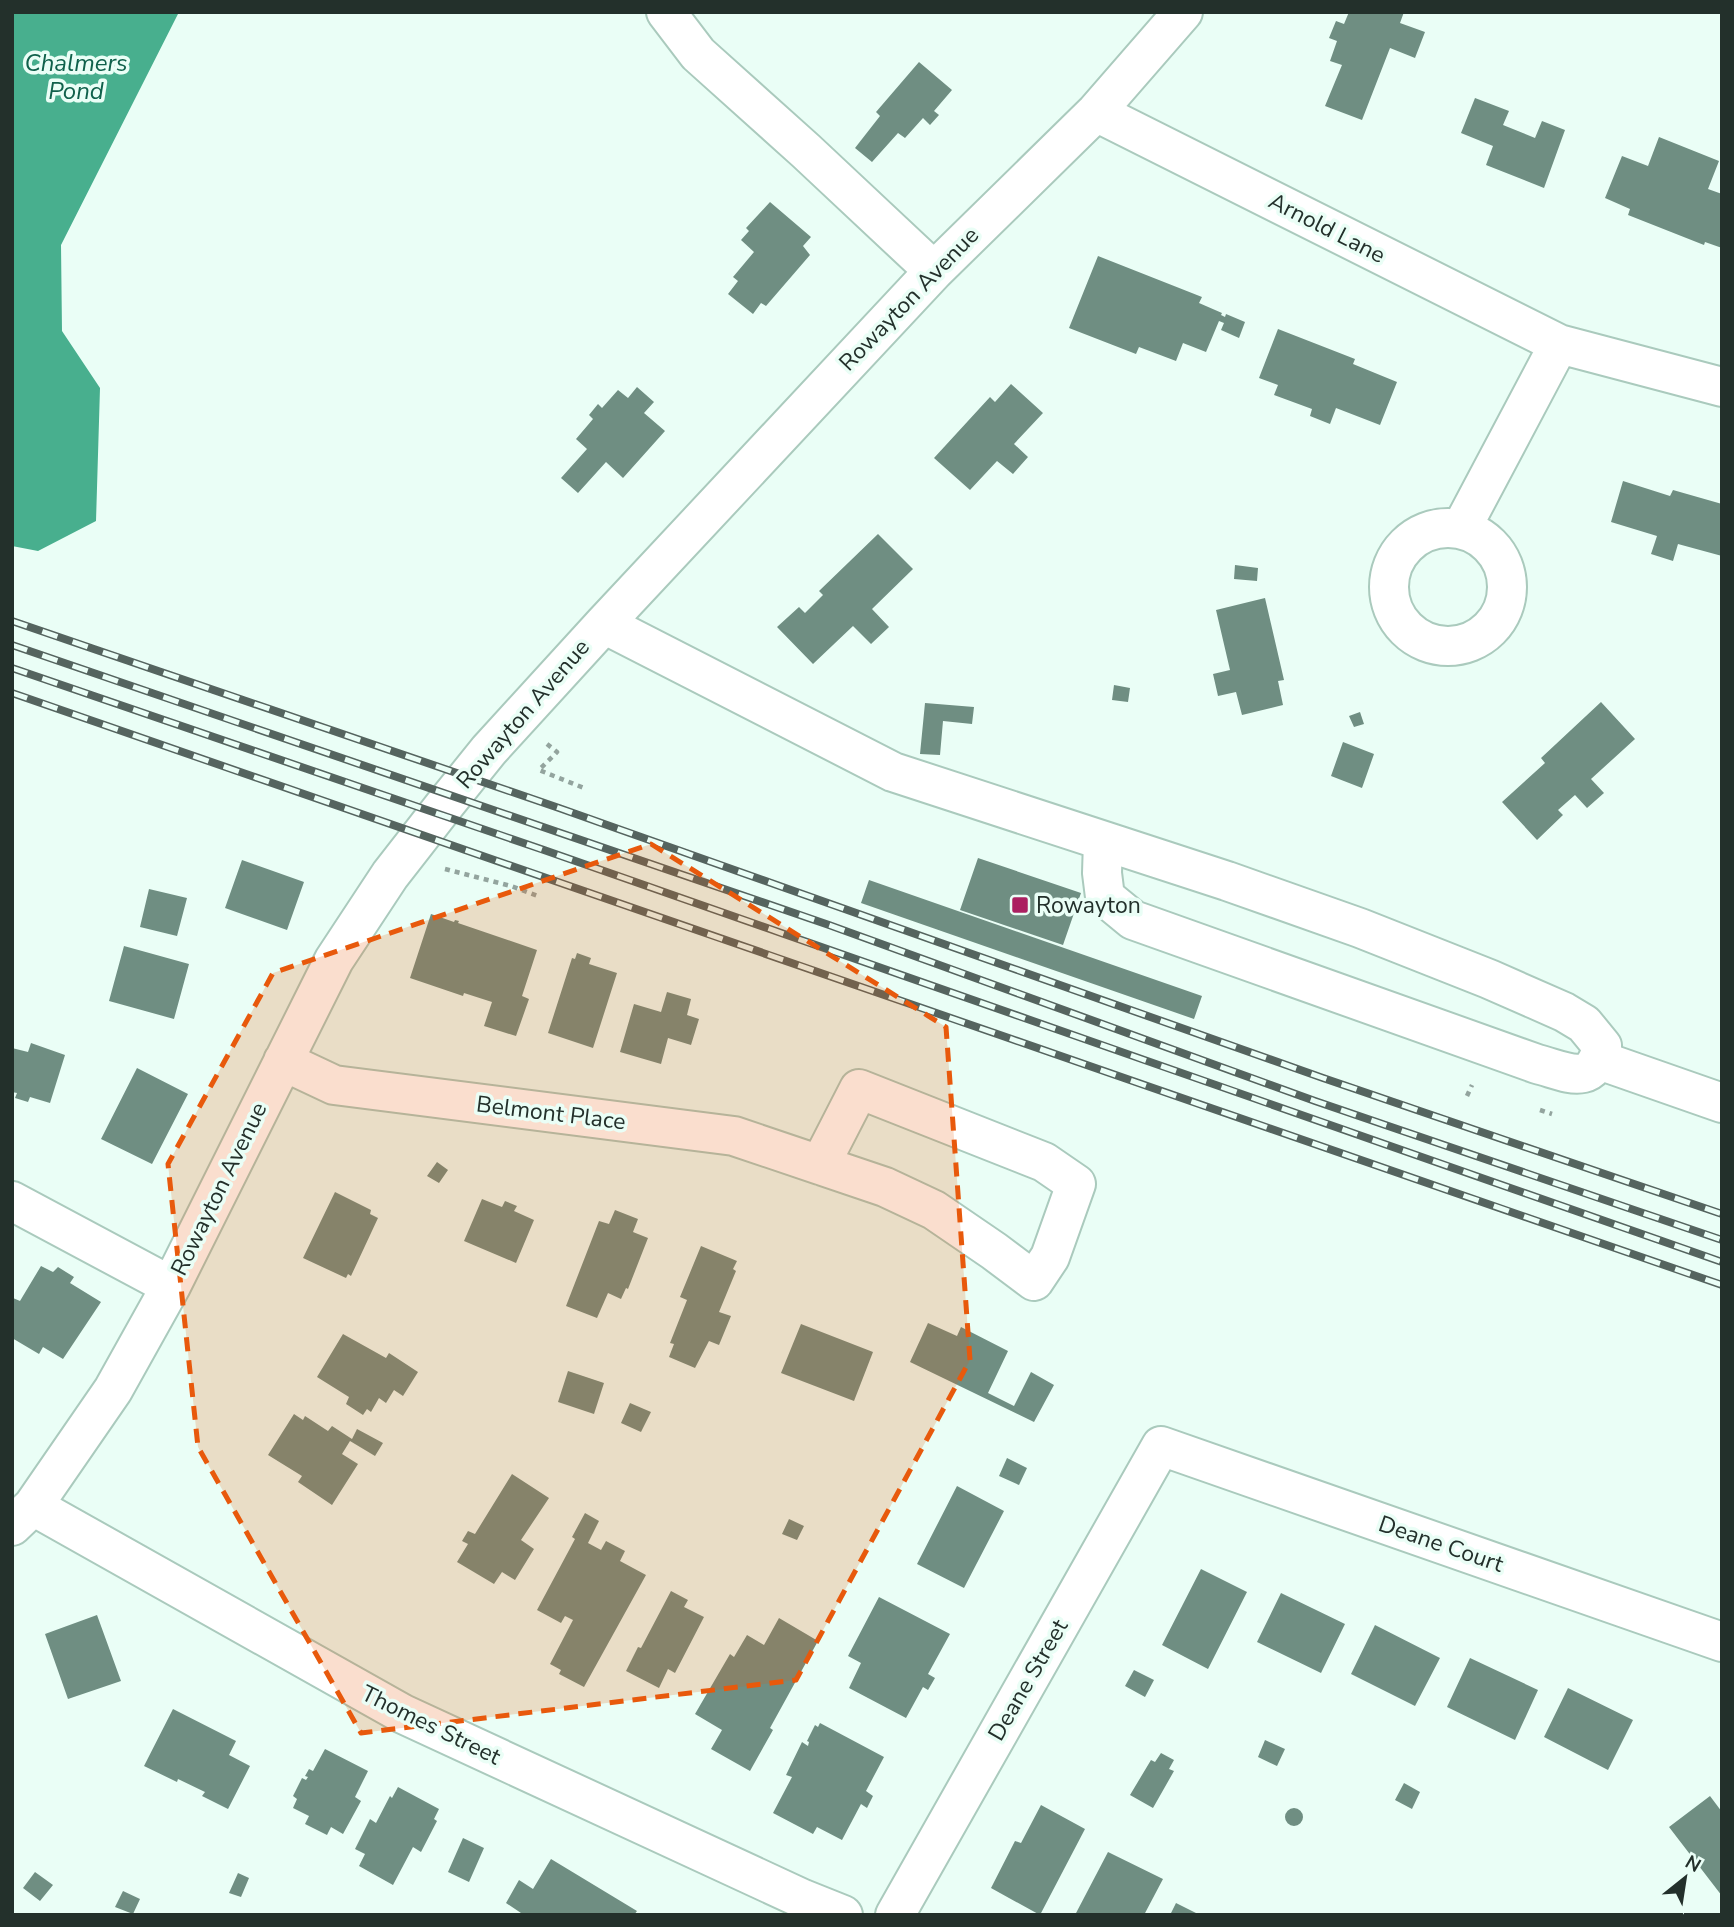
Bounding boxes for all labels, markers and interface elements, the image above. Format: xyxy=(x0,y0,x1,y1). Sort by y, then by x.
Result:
water label: Chalmers Pond xyxy=(25,47,127,107)
street label: Arnold Lane xyxy=(1263,185,1391,271)
street label: Rowayton Avenue xyxy=(832,220,986,378)
street label: Rowayton Avenue xyxy=(449,633,597,795)
place label: Rowayton xyxy=(1036,890,1141,921)
marker: Rowayton xyxy=(1010,895,1030,915)
street label: Belmont Place xyxy=(475,1088,627,1138)
street label: Rowayton Avenue xyxy=(164,1097,274,1281)
street label: Deane Court xyxy=(1375,1508,1508,1580)
street label: Deane Street xyxy=(981,1613,1076,1746)
street label: Thomes Street xyxy=(356,1678,507,1773)
north arrow xyxy=(1650,1843,1720,1913)
text: N xyxy=(1680,1849,1706,1879)

